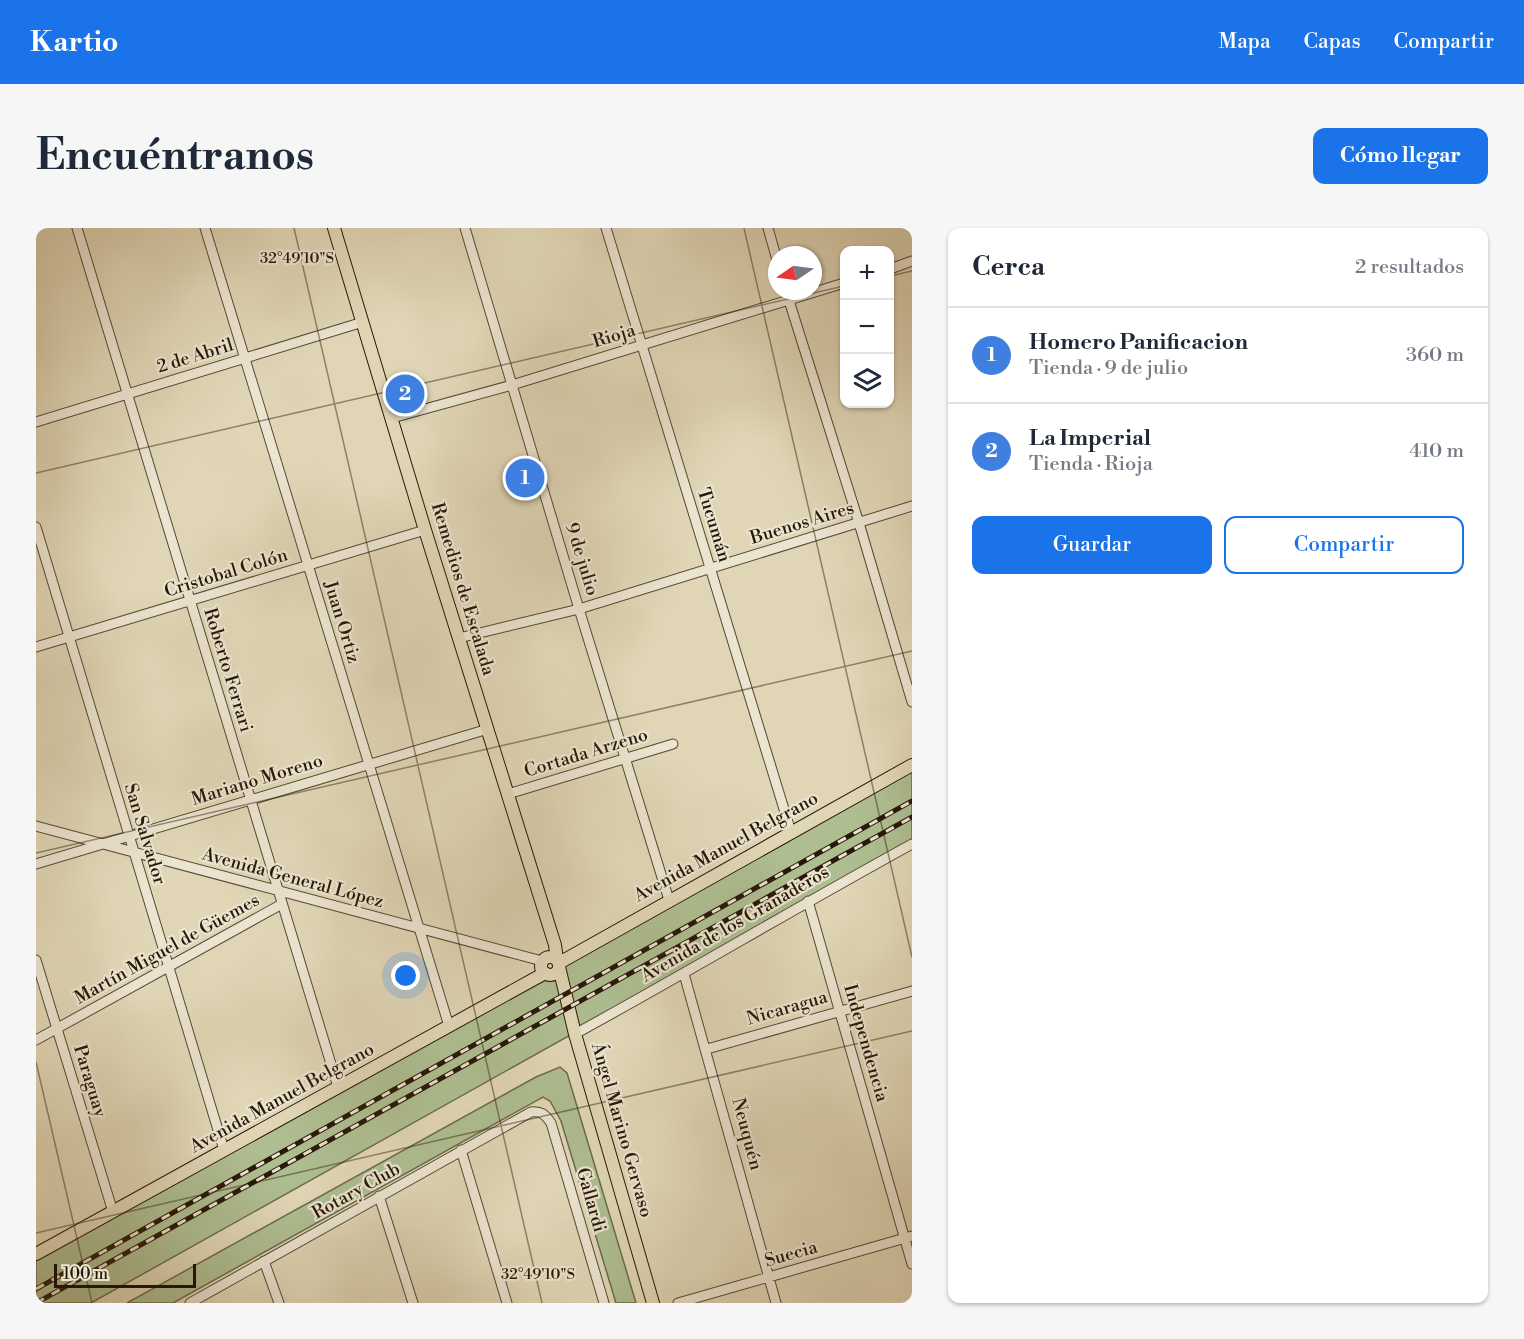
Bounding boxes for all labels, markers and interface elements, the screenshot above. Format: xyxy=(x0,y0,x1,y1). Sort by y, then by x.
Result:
text: Kartio xyxy=(30,25,119,60)
text: Mapa xyxy=(1219,29,1271,55)
text: Capas xyxy=(1304,29,1361,55)
text: Compartir xyxy=(1394,29,1494,55)
button: Cómo llegar xyxy=(1313,128,1488,184)
text: Encuéntranos xyxy=(36,130,314,183)
north arrow xyxy=(768,246,822,300)
map controls xyxy=(840,246,894,408)
button: + xyxy=(840,246,894,300)
text: 32°49'10"S xyxy=(260,249,334,268)
text: Cerca xyxy=(972,251,1045,283)
text: 2 resultados xyxy=(1355,255,1464,280)
button: − xyxy=(840,300,894,354)
street label: Rioja xyxy=(590,318,639,353)
text: Homero Panificacion xyxy=(1029,329,1248,356)
street label: 2 de Abril xyxy=(154,333,237,379)
text: 1 xyxy=(987,343,996,368)
text: 360 m xyxy=(1406,343,1464,368)
button: layers xyxy=(840,354,894,408)
text: Tienda · 9 de julio xyxy=(1029,356,1188,381)
pin: 2 xyxy=(386,372,424,416)
text: La Imperial xyxy=(1029,425,1151,452)
text: 2 xyxy=(985,439,998,464)
text: 410 m xyxy=(1409,439,1464,464)
text: Tienda · Rioja xyxy=(1029,452,1153,477)
pin: 1 xyxy=(506,456,544,500)
street label: Tucumán xyxy=(692,485,736,565)
street label: Buenos Aires xyxy=(746,496,857,550)
street label: Remedios de Escalada xyxy=(426,500,500,679)
button: Guardar xyxy=(972,516,1212,574)
button: Compartir xyxy=(1224,516,1464,574)
street label: 9 de julio xyxy=(560,520,604,598)
street label: Cristobal Colón xyxy=(162,543,291,603)
street label: Juan Ortiz xyxy=(318,577,365,666)
street label: Roberto Ferrari xyxy=(198,605,258,735)
street label: Cortada Arzeno xyxy=(521,723,651,783)
street label: Mariano Moreno xyxy=(188,749,326,811)
street label: San Salvador xyxy=(119,780,171,888)
street label: Avenida Manuel Belgrano xyxy=(629,787,822,908)
street label: Avenida General López xyxy=(199,842,386,913)
street label: Avenida de los Granaderos xyxy=(636,861,833,988)
street label: Martín Miguel de Güemes xyxy=(70,888,264,1009)
your location xyxy=(391,961,420,990)
street label: Independencia xyxy=(838,982,894,1105)
street label: Nicaragua xyxy=(744,985,831,1030)
street label: Avenida Manuel Belgrano xyxy=(185,1038,378,1159)
street label: Ángel Marino Gervaso xyxy=(586,1039,658,1220)
street label: Paraguay xyxy=(68,1042,112,1120)
street label: Neuquén xyxy=(726,1095,768,1173)
street label: Rotary Club xyxy=(308,1157,404,1225)
street label: Gallardi xyxy=(571,1165,611,1235)
street label: Suecia xyxy=(762,1235,821,1272)
scale bar xyxy=(54,1261,196,1288)
text: 100 m xyxy=(63,1264,108,1284)
text: 32°49'10"S xyxy=(501,1265,575,1284)

